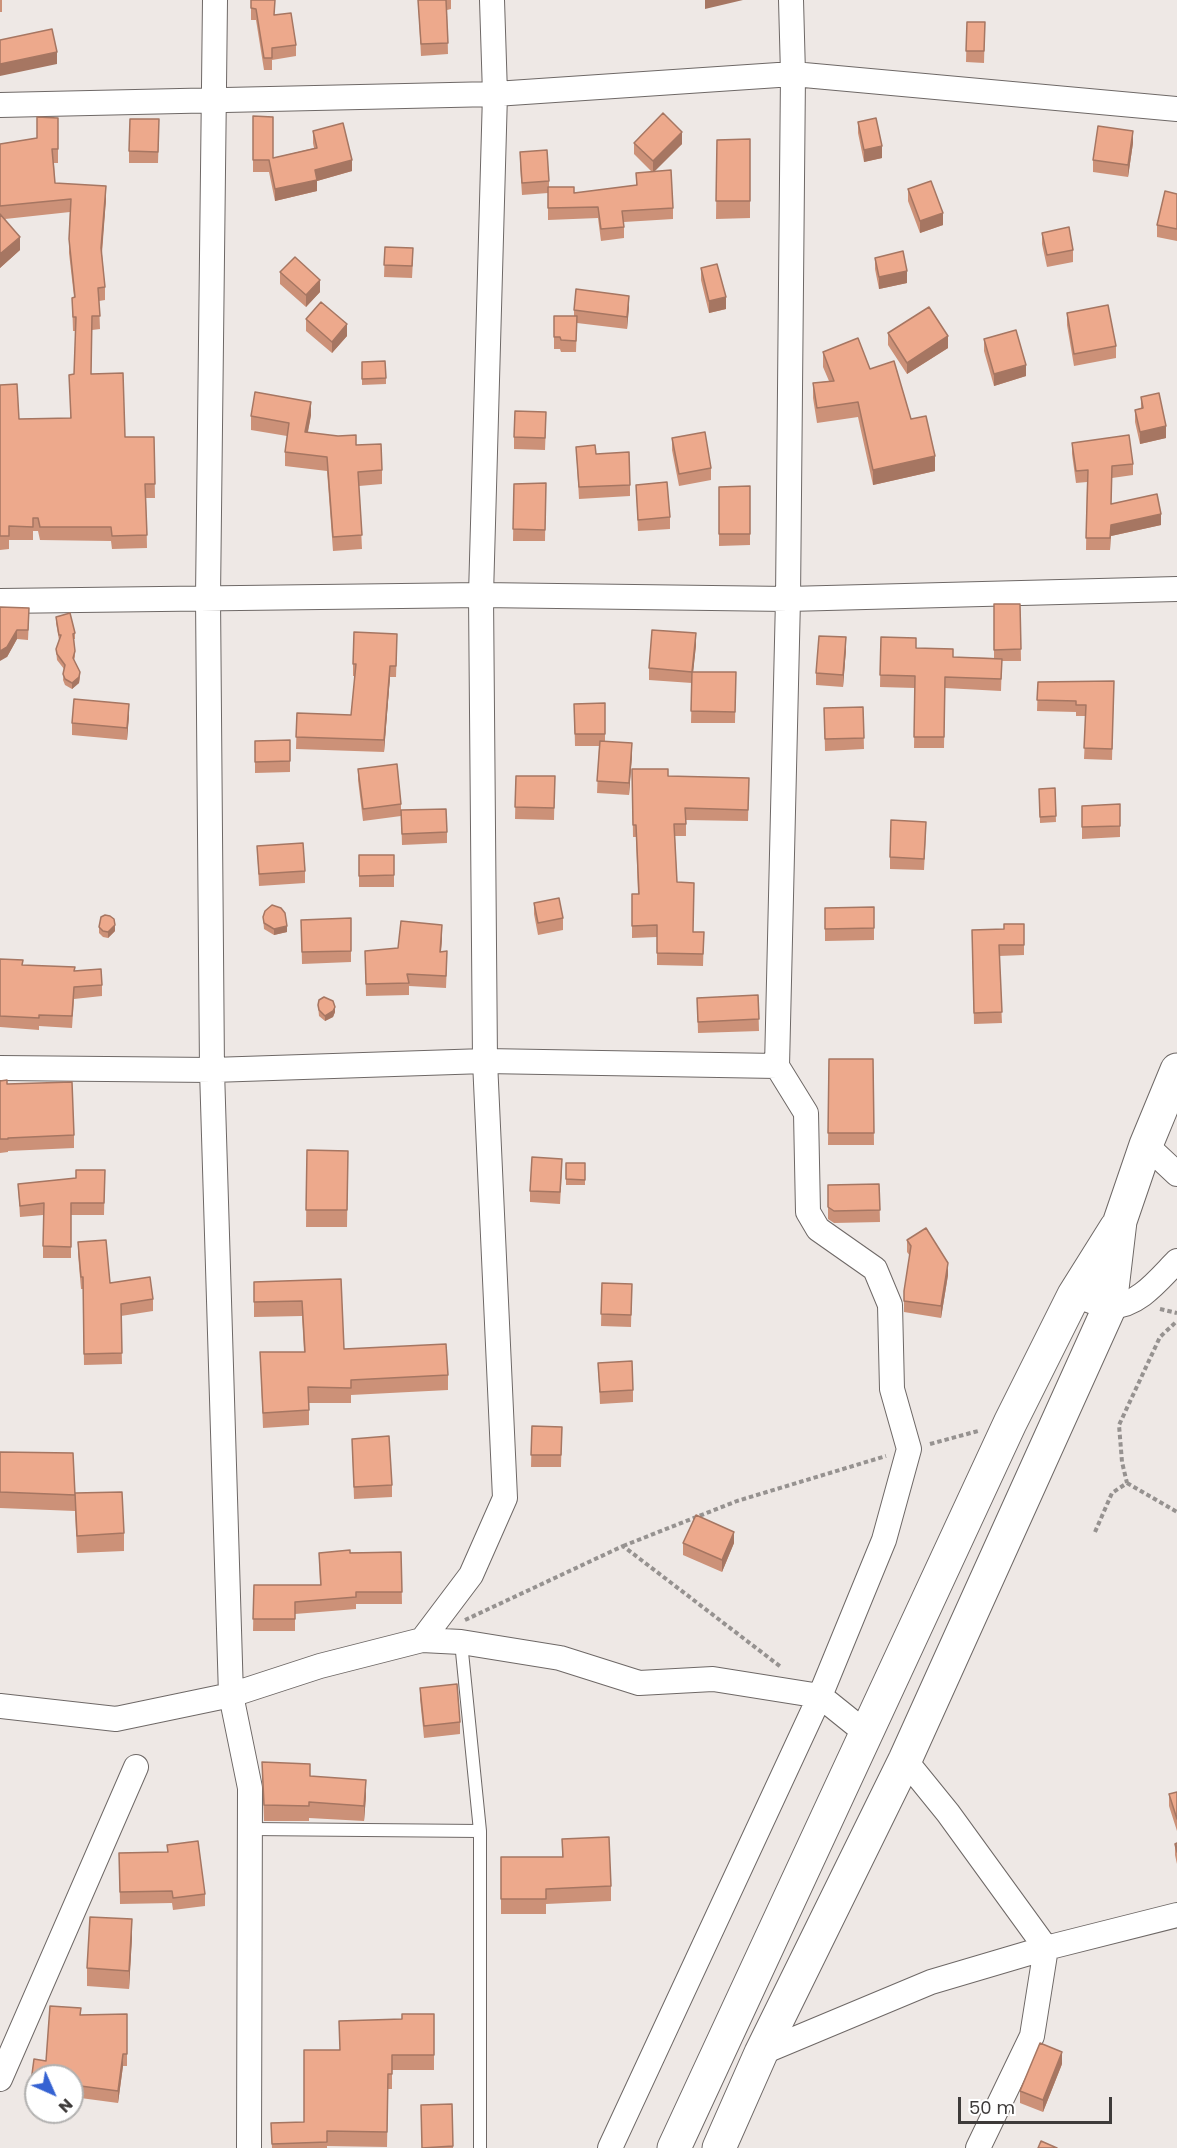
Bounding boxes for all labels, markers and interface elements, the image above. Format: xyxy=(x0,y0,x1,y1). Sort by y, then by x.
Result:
north arrow xyxy=(24,2064,84,2124)
scale bar xyxy=(961,2085,1116,2123)
text: N xyxy=(53,2093,78,2118)
text: 50 m xyxy=(969,2095,1015,2120)

